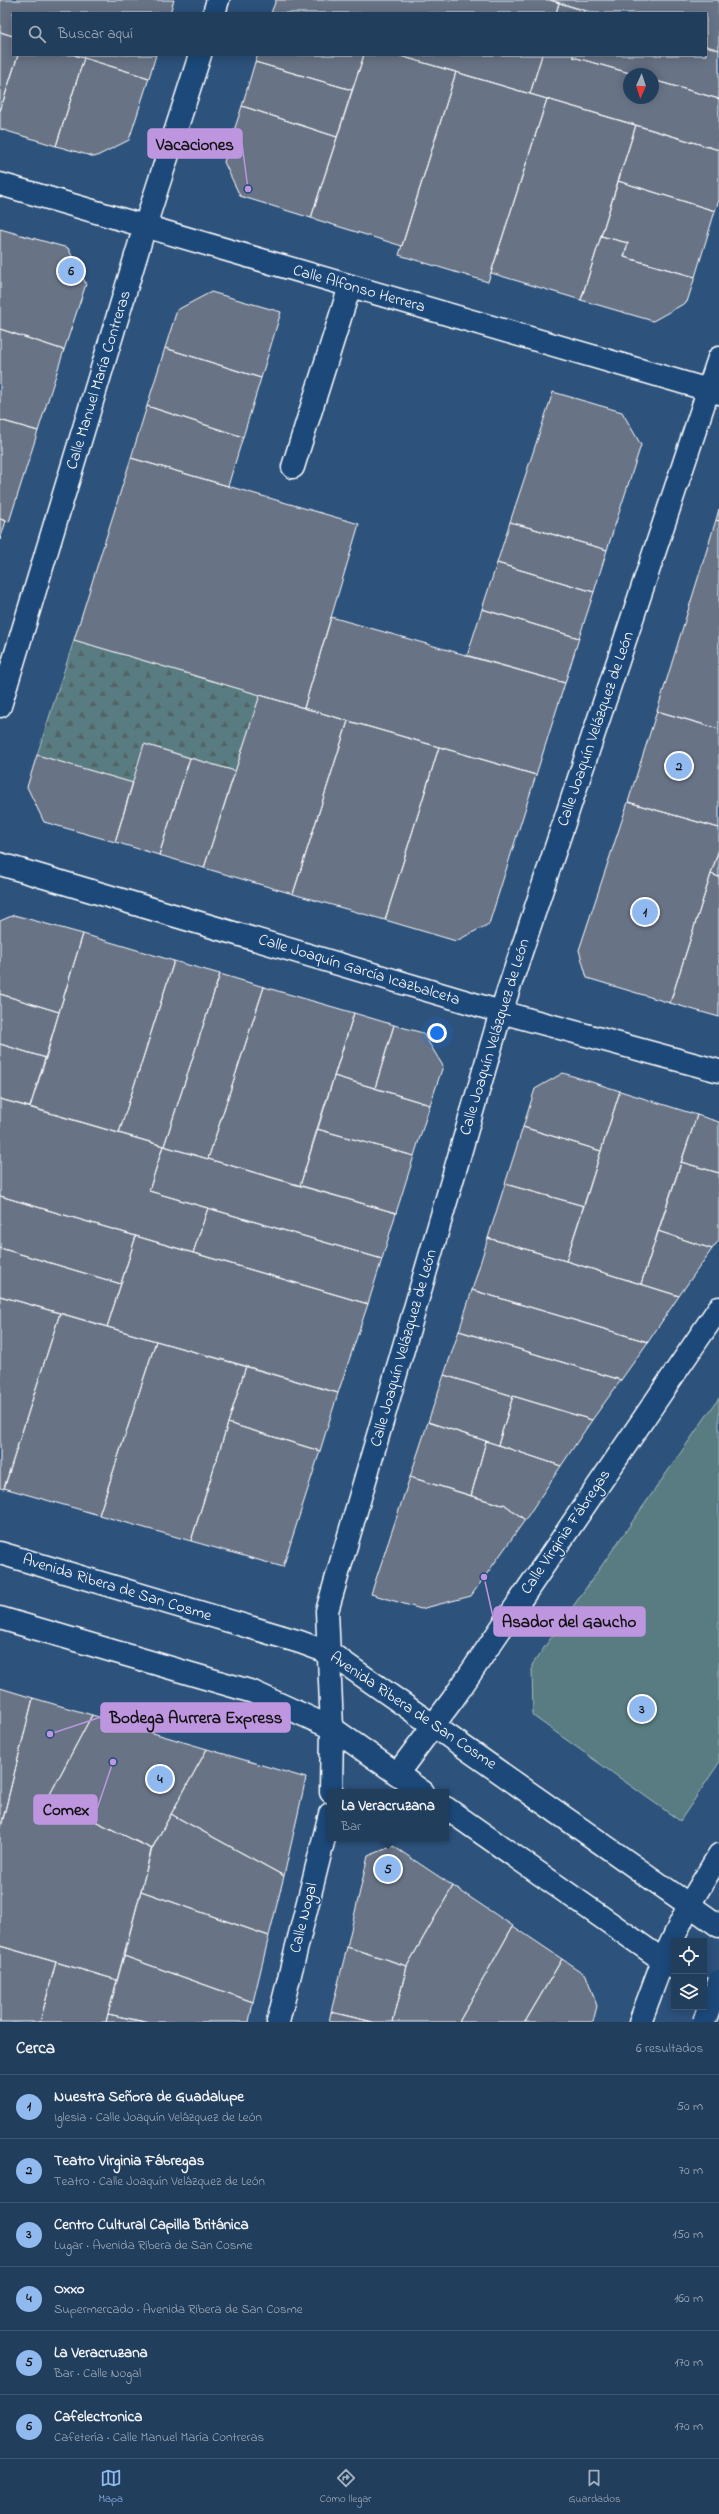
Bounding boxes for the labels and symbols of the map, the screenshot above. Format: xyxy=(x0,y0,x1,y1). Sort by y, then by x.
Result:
north arrow xyxy=(623,68,659,104)
callout: Vacaciones xyxy=(148,129,242,158)
text: Vacaciones xyxy=(155,133,234,158)
pin: 6 xyxy=(58,256,84,286)
street label: Calle Alfonso Herrera xyxy=(290,259,428,319)
street label: Calle Manuel María Contreras xyxy=(60,287,138,473)
street label: Calle Joaquín Velázquez de León xyxy=(551,628,641,830)
pin: 2 xyxy=(666,751,692,781)
pin: 1 xyxy=(632,897,658,927)
street label: Calle Joaquín García Icazbalceta xyxy=(255,928,463,1012)
street label: Calle Joaquín Velázquez de León xyxy=(454,936,536,1138)
your location xyxy=(427,1023,447,1043)
street label: Calle Joaquín Velázquez de León xyxy=(364,1246,444,1450)
street label: Calle Virginia Fábregas xyxy=(515,1465,617,1599)
street label: Avenida Ribera de San Cosme xyxy=(19,1548,215,1628)
callout: Asador del Gaucho xyxy=(494,1607,645,1636)
text: Asador del Gaucho xyxy=(502,1610,636,1635)
street label: Avenida Ribera de San Cosme xyxy=(325,1646,502,1776)
pin: 3 xyxy=(629,1694,655,1724)
callout: Bodega Aurrera Express xyxy=(101,1703,290,1732)
text: Bodega Aurrera Express xyxy=(109,1706,283,1733)
pin: 4 xyxy=(147,1764,173,1794)
callout: Comex xyxy=(34,1795,97,1824)
text: Comex xyxy=(43,1798,90,1823)
pin: 5 xyxy=(375,1854,401,1884)
street label: Calle Nogal xyxy=(284,1880,324,1956)

